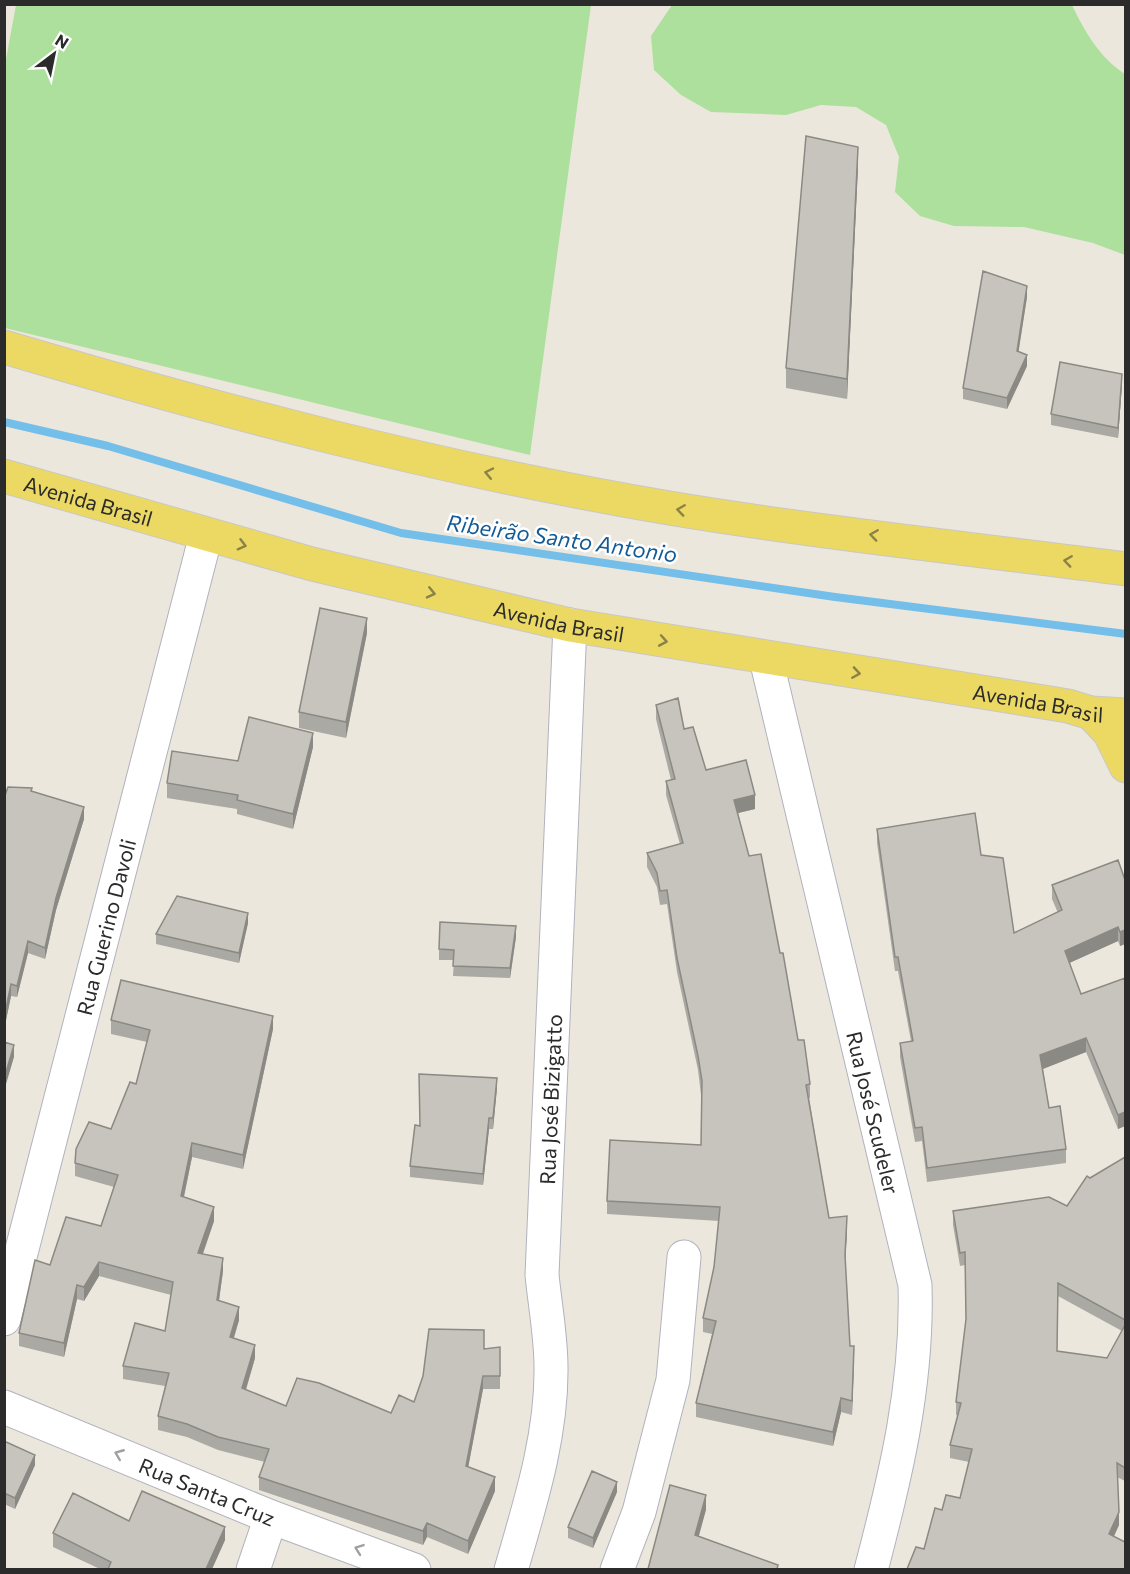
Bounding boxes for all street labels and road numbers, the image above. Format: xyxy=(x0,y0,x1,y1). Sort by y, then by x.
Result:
street label: Avenida Brasil xyxy=(21,470,156,530)
street label: Avenida Brasil xyxy=(491,595,626,646)
street label: Avenida Brasil xyxy=(971,678,1104,726)
street label: Rua Guerino Davoli xyxy=(70,836,140,1018)
street label: Rua José Bizigatto xyxy=(533,1014,566,1185)
street label: Rua José Scudeler xyxy=(842,1029,905,1196)
street label: Rua Santa Cruz xyxy=(136,1452,279,1530)

